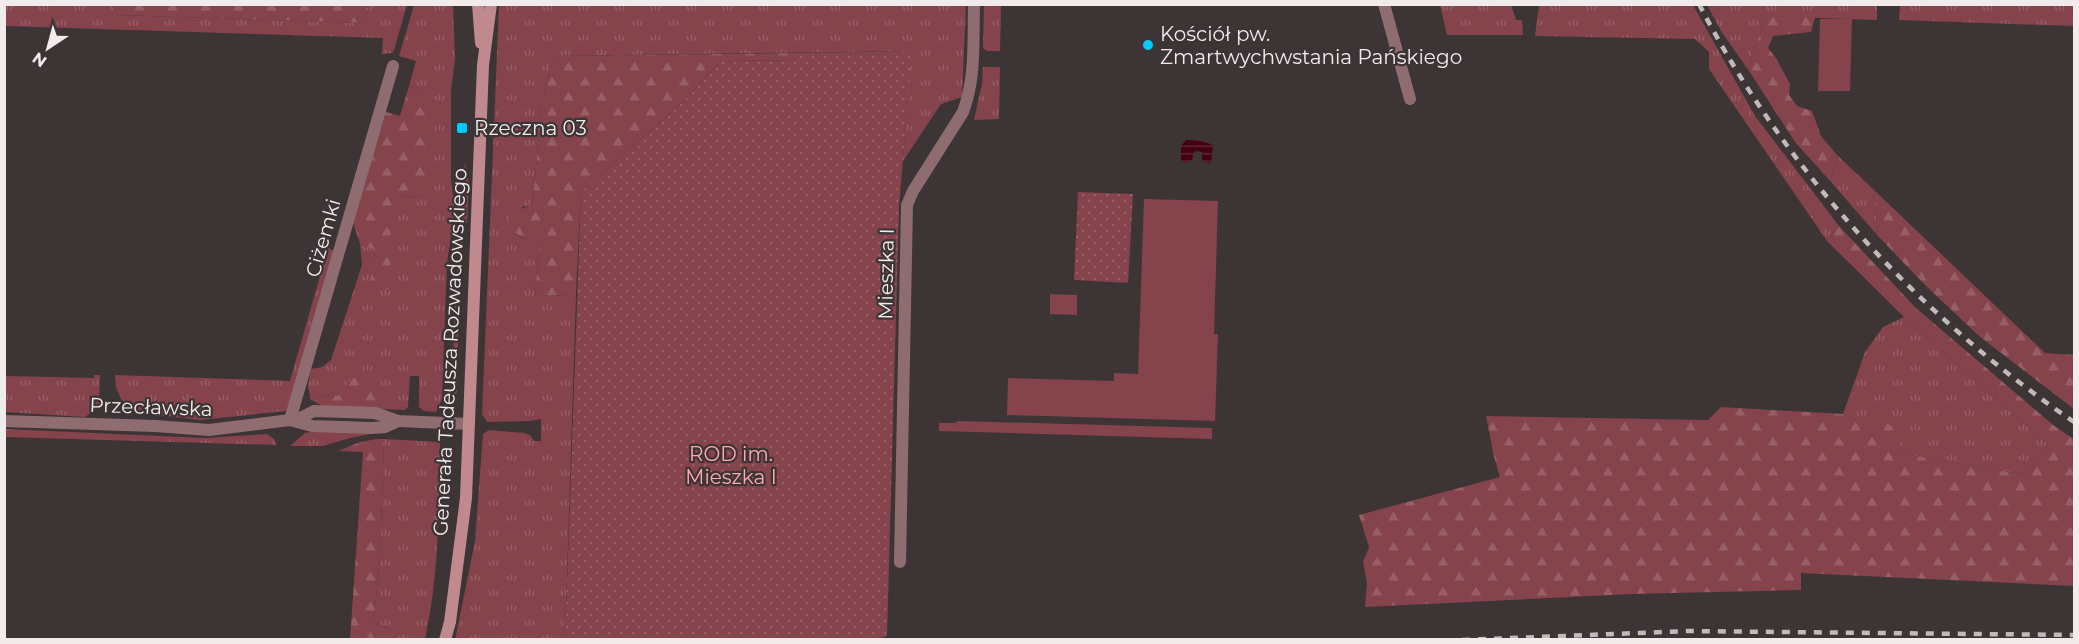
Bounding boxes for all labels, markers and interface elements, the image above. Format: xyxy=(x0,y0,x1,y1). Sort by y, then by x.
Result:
north arrow xyxy=(18,18,78,78)
place label: Kościół pw. Zmartwychwstania Pańskiego xyxy=(1160,22,1462,69)
marker: Kościół pw. Zmartwychwstania Pańskiego xyxy=(1141,38,1155,52)
text: N xyxy=(29,48,50,71)
place label: Rzeczna 03 xyxy=(474,116,587,140)
marker: Rzeczna 03 xyxy=(455,121,469,135)
street label: Generała Tadeusza Rozwadowskiego xyxy=(428,168,472,536)
street label: Ciżemki xyxy=(300,196,346,280)
street label: Mieszka I xyxy=(873,228,899,320)
street label: Przecławska xyxy=(89,393,213,421)
park label: ROD im. Mieszka I xyxy=(685,442,777,489)

